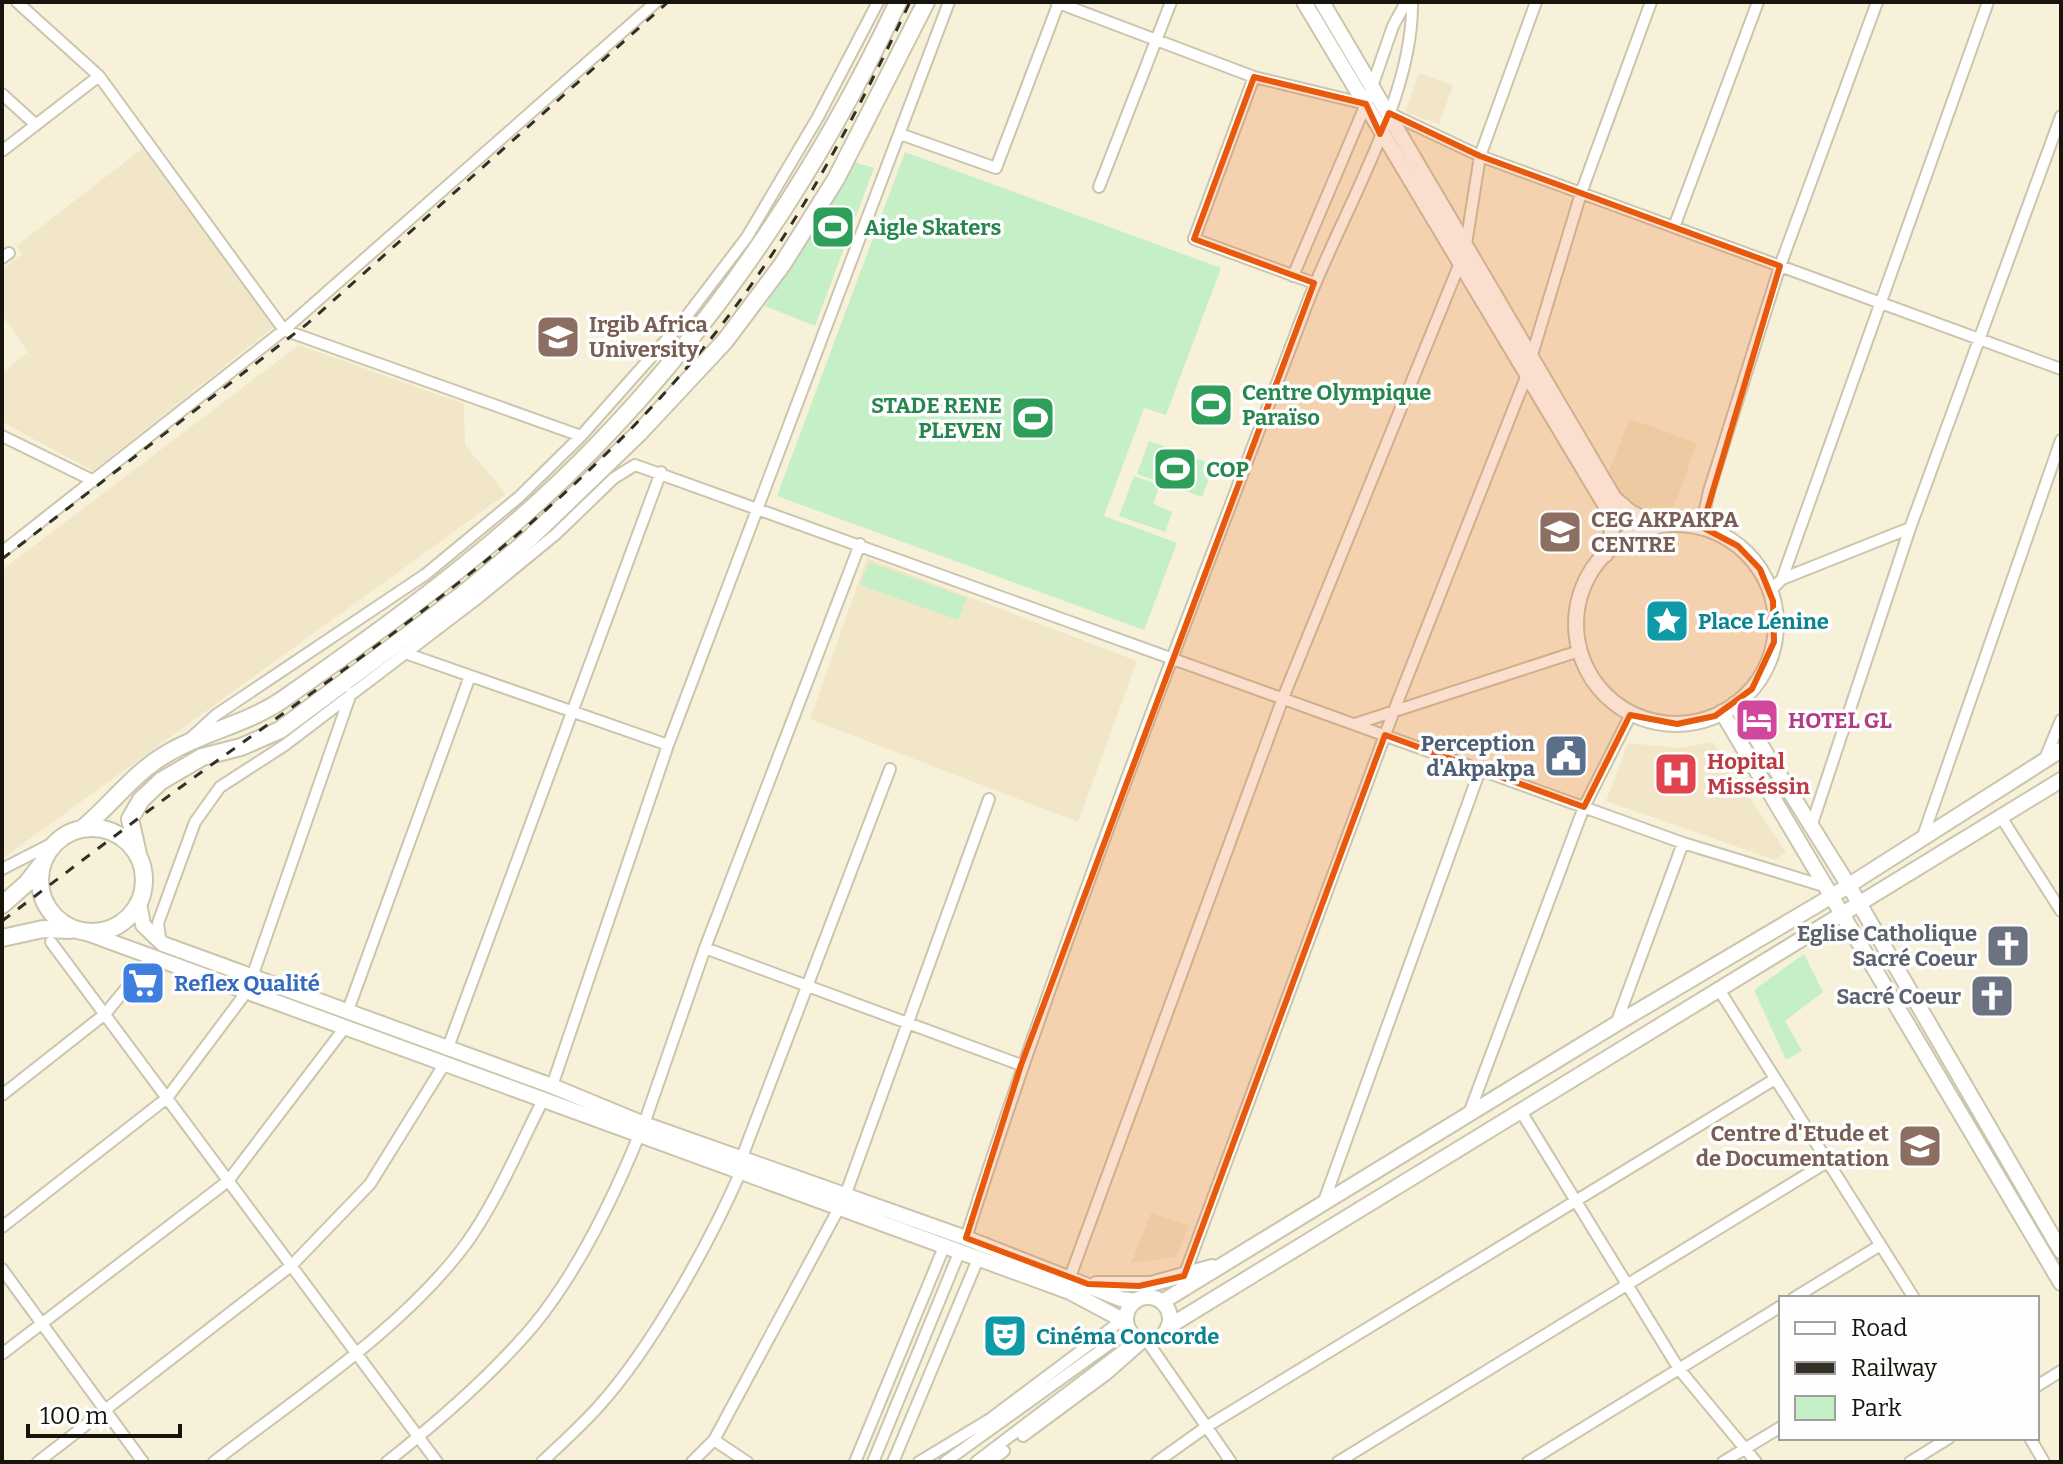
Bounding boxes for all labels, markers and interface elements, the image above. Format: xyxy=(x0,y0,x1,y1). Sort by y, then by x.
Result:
sports icon: Aigle Skaters xyxy=(809,203,857,251)
place label: Aigle Skaters xyxy=(864,214,1001,241)
place label: Irgib Africa University xyxy=(589,311,708,363)
school or university icon: Irgib Africa University xyxy=(534,313,582,361)
place label: Centre Olympique Paraïso xyxy=(1242,379,1431,431)
sports icon: Centre Olympique Paraïso xyxy=(1187,381,1235,429)
place label: STADE RENE PLEVEN xyxy=(871,392,1002,444)
sports icon: STADE RENE PLEVEN xyxy=(1009,394,1057,442)
sports icon: COP xyxy=(1151,445,1199,493)
place label: COP xyxy=(1206,456,1249,483)
place label: CEG AKPAKPA CENTRE xyxy=(1591,506,1739,558)
school or university icon: CEG AKPAKPA CENTRE xyxy=(1536,508,1584,556)
place icon: Place Lénine xyxy=(1643,597,1691,645)
place label: Place Lénine xyxy=(1698,608,1829,635)
hotel icon: HOTEL GL xyxy=(1733,696,1781,744)
place label: HOTEL GL xyxy=(1788,707,1892,734)
place label: Perception d'Akpakpa xyxy=(1421,730,1536,782)
public building icon: Perception d'Akpakpa xyxy=(1542,732,1590,780)
place label: Hopital Misséssin xyxy=(1707,748,1810,800)
hospital icon: Hopital Misséssin xyxy=(1652,750,1700,798)
place label: Eglise Catholique Sacré Coeur xyxy=(1797,920,1978,972)
church icon: Eglise Catholique Sacré Coeur xyxy=(1984,922,2032,970)
supermarket icon: Reflex Qualité xyxy=(119,959,167,1007)
place label: Reflex Qualité xyxy=(174,970,320,997)
church icon: Sacré Coeur xyxy=(1968,972,2016,1020)
place label: Sacré Coeur xyxy=(1836,983,1962,1010)
place label: Centre d'Etude et de Documentation xyxy=(1696,1120,1889,1172)
school or university icon: Centre d'Etude et de Documentation xyxy=(1896,1122,1944,1170)
legend xyxy=(1779,1296,2039,1440)
theatre icon: Cinéma Concorde xyxy=(981,1312,1029,1360)
text: Road xyxy=(1851,1314,1907,1342)
place label: Cinéma Concorde xyxy=(1036,1323,1219,1350)
text: Railway xyxy=(1851,1354,1937,1382)
scale bar xyxy=(28,1388,180,1438)
text: Park xyxy=(1851,1394,1902,1422)
text: 100 m xyxy=(40,1402,108,1430)

